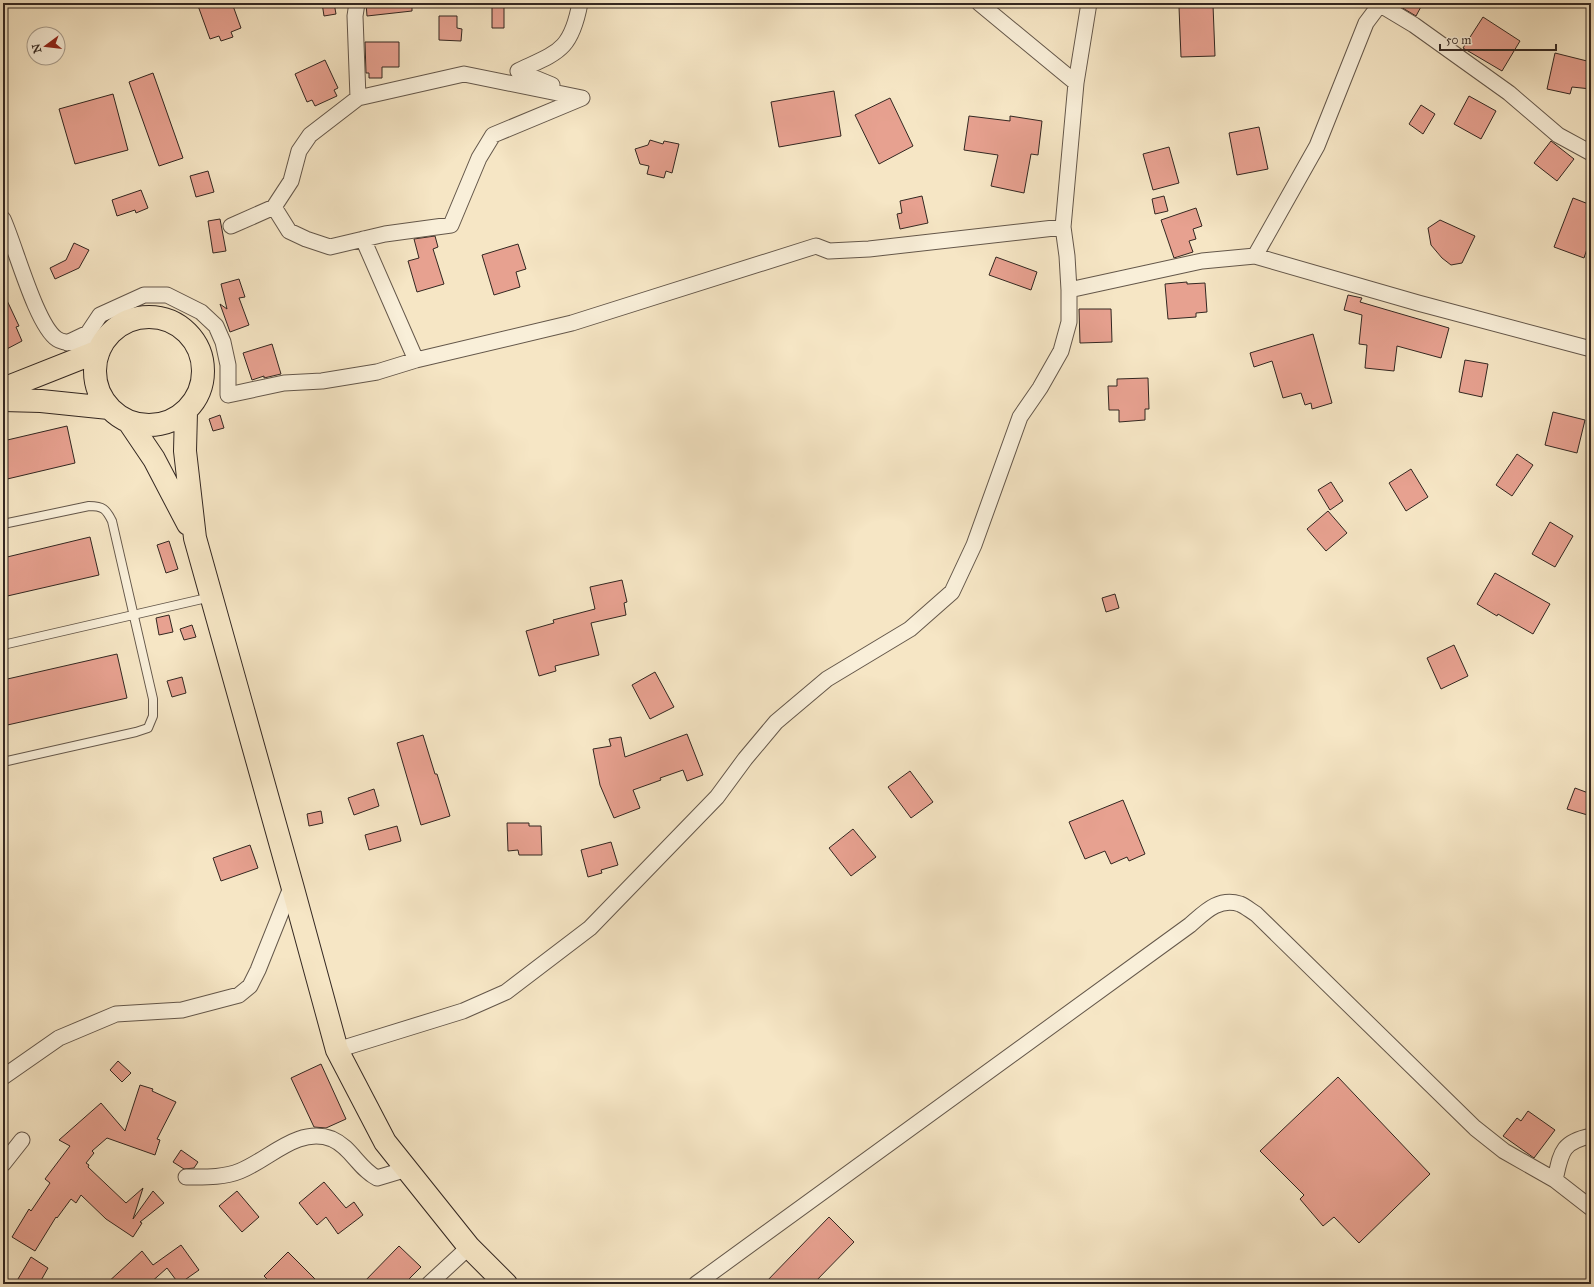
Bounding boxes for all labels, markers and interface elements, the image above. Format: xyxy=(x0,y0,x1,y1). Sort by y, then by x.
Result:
north arrow xyxy=(26,26,66,66)
scale bar xyxy=(1440,26,1556,52)
text: 50 m xyxy=(1446,33,1471,47)
text: N xyxy=(29,42,44,55)

